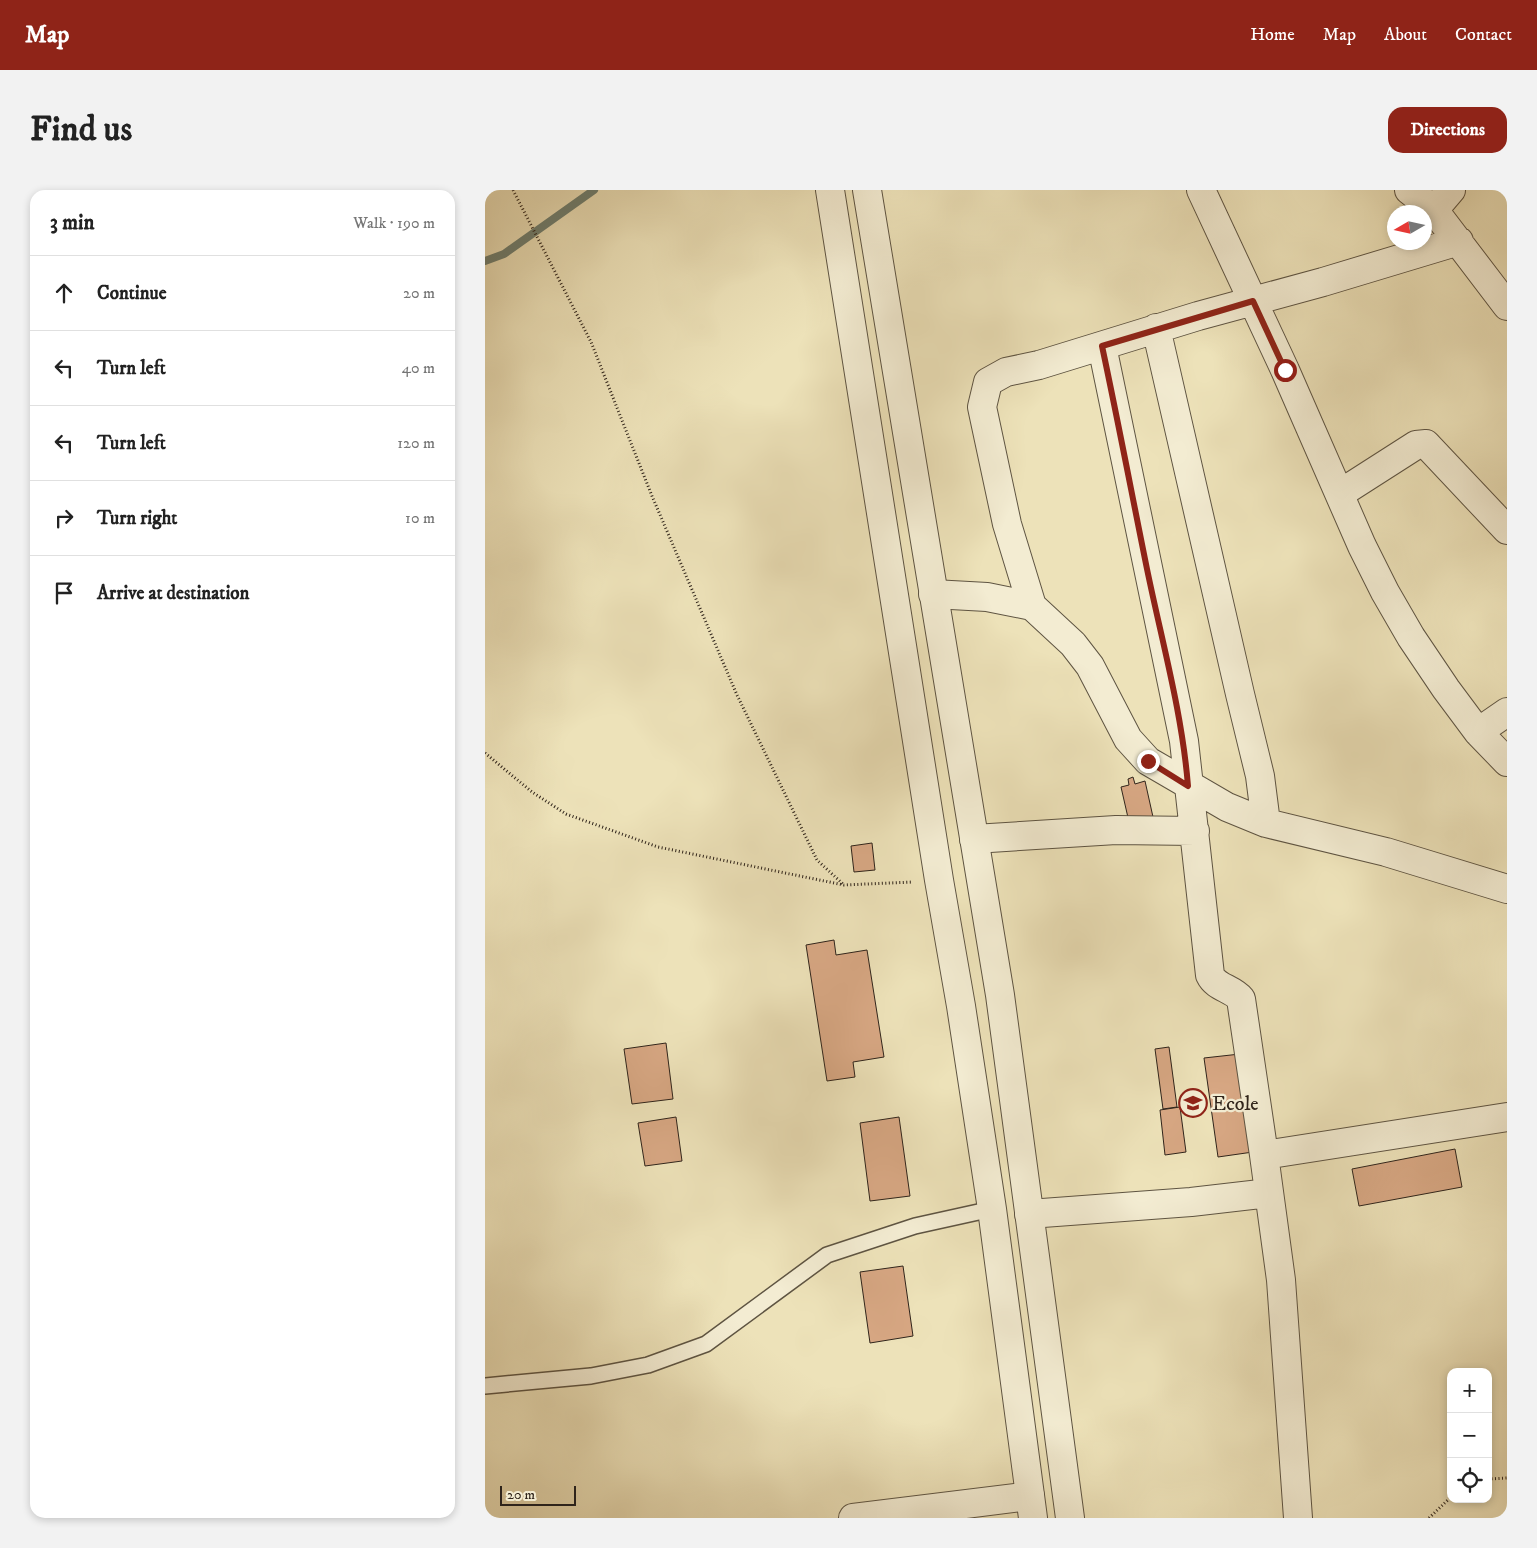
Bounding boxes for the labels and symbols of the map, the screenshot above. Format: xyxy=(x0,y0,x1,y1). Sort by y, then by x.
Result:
north arrow xyxy=(1387,205,1432,250)
route start xyxy=(1274,359,1297,382)
route end xyxy=(1137,750,1160,773)
school or university icon: Ecole xyxy=(1178,1088,1208,1118)
place label: Ecole xyxy=(1212,1092,1259,1117)
scale bar xyxy=(500,1483,576,1506)

